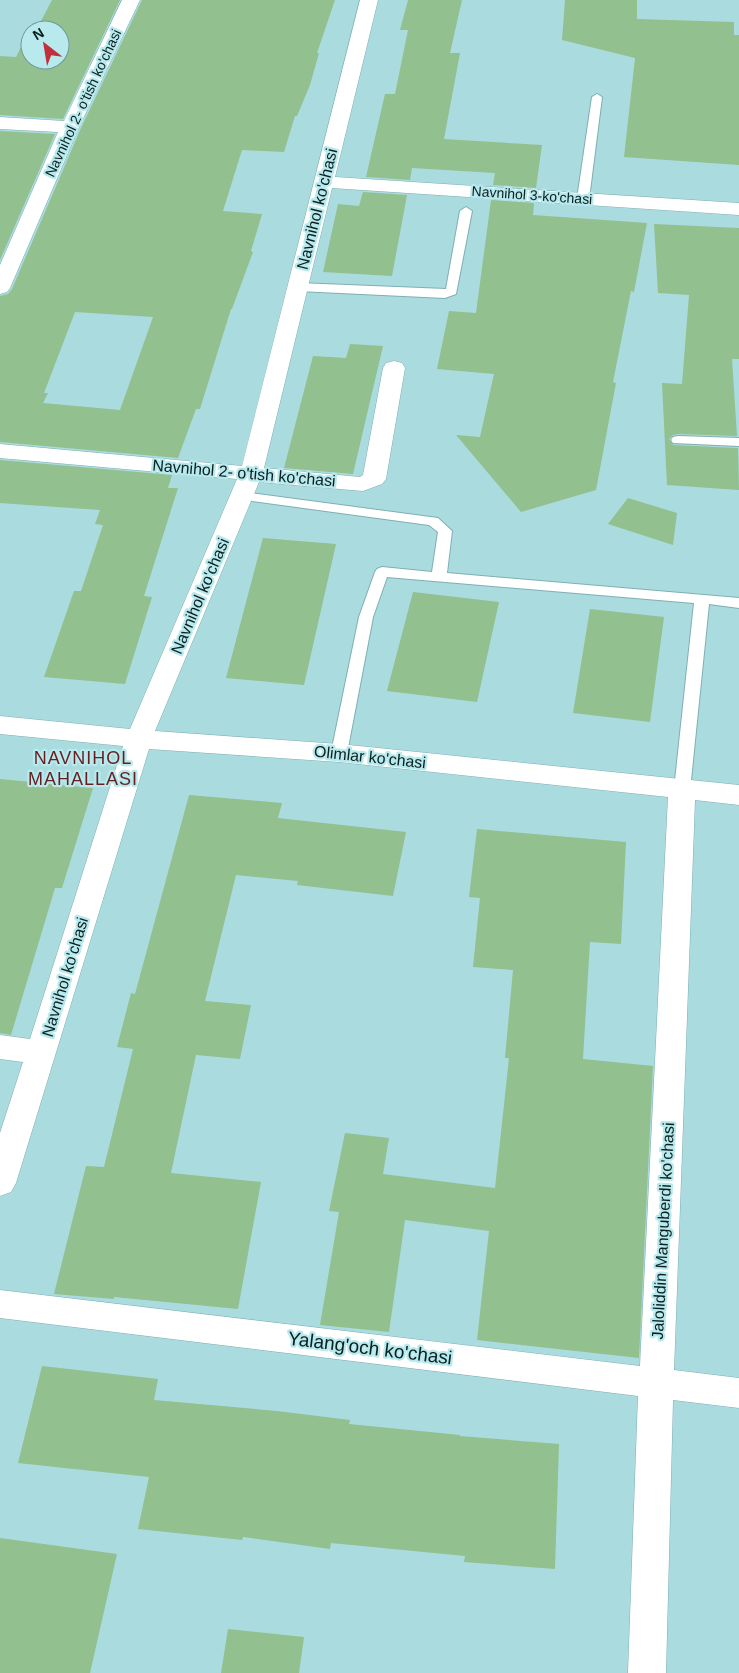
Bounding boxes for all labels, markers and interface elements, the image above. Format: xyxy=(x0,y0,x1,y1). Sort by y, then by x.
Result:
north arrow xyxy=(20,20,70,70)
text: N xyxy=(30,24,47,43)
street label: Navnihol 2- o'tish ko'chasi xyxy=(42,27,124,179)
street label: Navnihol ko'chasi xyxy=(294,147,340,271)
street label: Navnihol 3-ko'chasi xyxy=(471,183,593,207)
street label: Navnihol 2- o'tish ko'chasi xyxy=(152,457,336,489)
street label: Navnihol ko'chasi xyxy=(168,536,232,656)
street label: Olimlar ko'chasi xyxy=(313,743,427,771)
district label: NAVNIHOL MAHALLASI xyxy=(28,748,138,789)
street label: Navnihol ko'chasi xyxy=(39,915,91,1039)
street label: Jaloliddin Manguberdi ko'chasi xyxy=(649,1122,677,1340)
street label: Yalang'och ko'chasi xyxy=(287,1328,453,1368)

